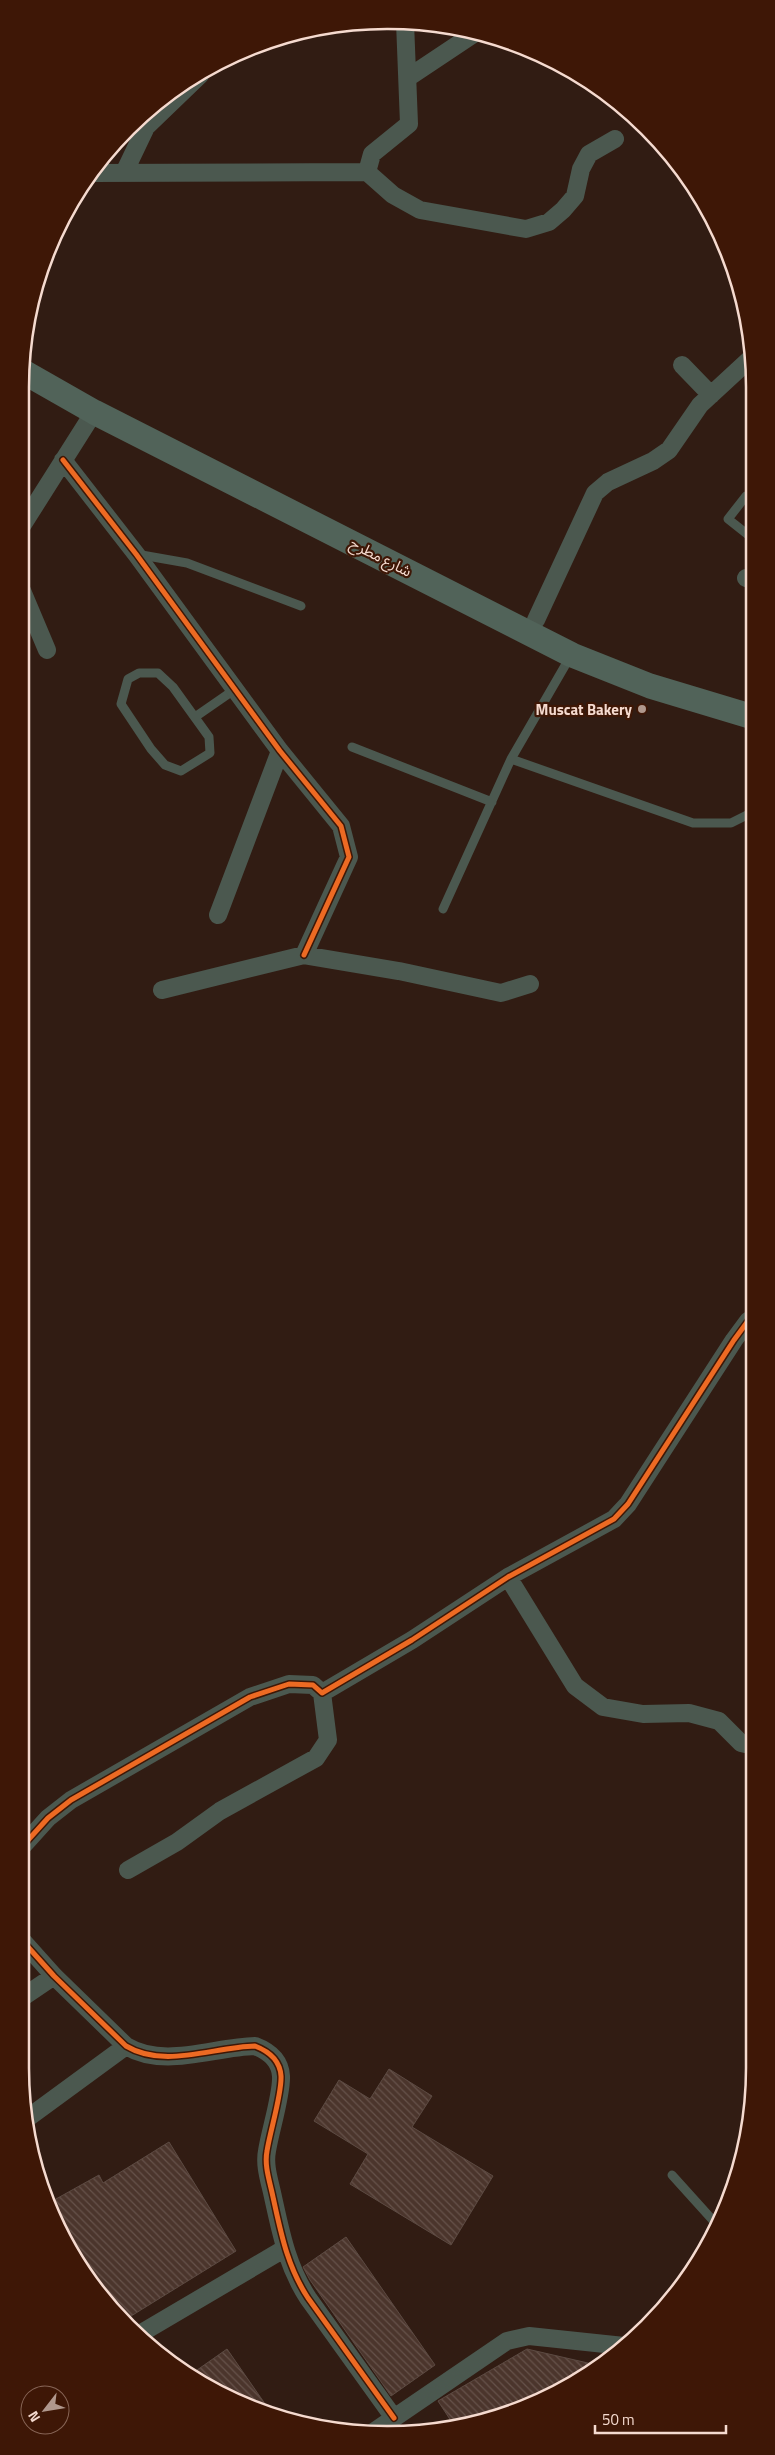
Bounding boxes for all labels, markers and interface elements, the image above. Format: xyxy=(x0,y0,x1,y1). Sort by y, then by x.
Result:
street label: شارع مطرح xyxy=(346,532,416,583)
place label: Muscat Bakery xyxy=(536,698,632,721)
marker: Muscat Bakery xyxy=(636,703,648,715)
north arrow xyxy=(20,2385,70,2435)
scale bar xyxy=(595,2402,726,2434)
text: N xyxy=(22,2407,45,2427)
text: 50 m xyxy=(602,2408,635,2431)

